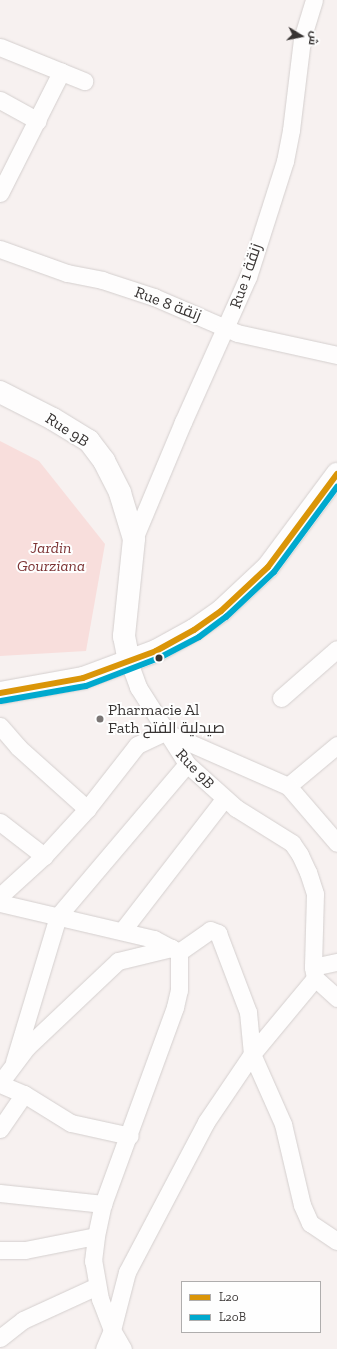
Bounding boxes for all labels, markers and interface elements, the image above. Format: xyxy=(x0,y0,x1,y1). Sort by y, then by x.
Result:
north arrow xyxy=(281,16,321,56)
text: ش xyxy=(306,30,321,46)
street label: Rue 1 زنقة xyxy=(226,241,266,311)
street label: Rue 8 زنقة xyxy=(132,282,204,326)
street label: Rue 9B xyxy=(42,409,92,451)
park label: Jardin Gourziana xyxy=(17,538,85,576)
unlabelled marker xyxy=(154,653,164,663)
place label: Pharmacie Al Fath صيدلية الفتح xyxy=(108,700,225,738)
marker: Pharmacie Al Fath صيدلية الفتح xyxy=(95,714,105,724)
street label: Rue 9B xyxy=(172,745,218,793)
legend xyxy=(181,1281,321,1333)
text: L20 xyxy=(219,1290,239,1304)
text: L20B xyxy=(219,1310,246,1324)

